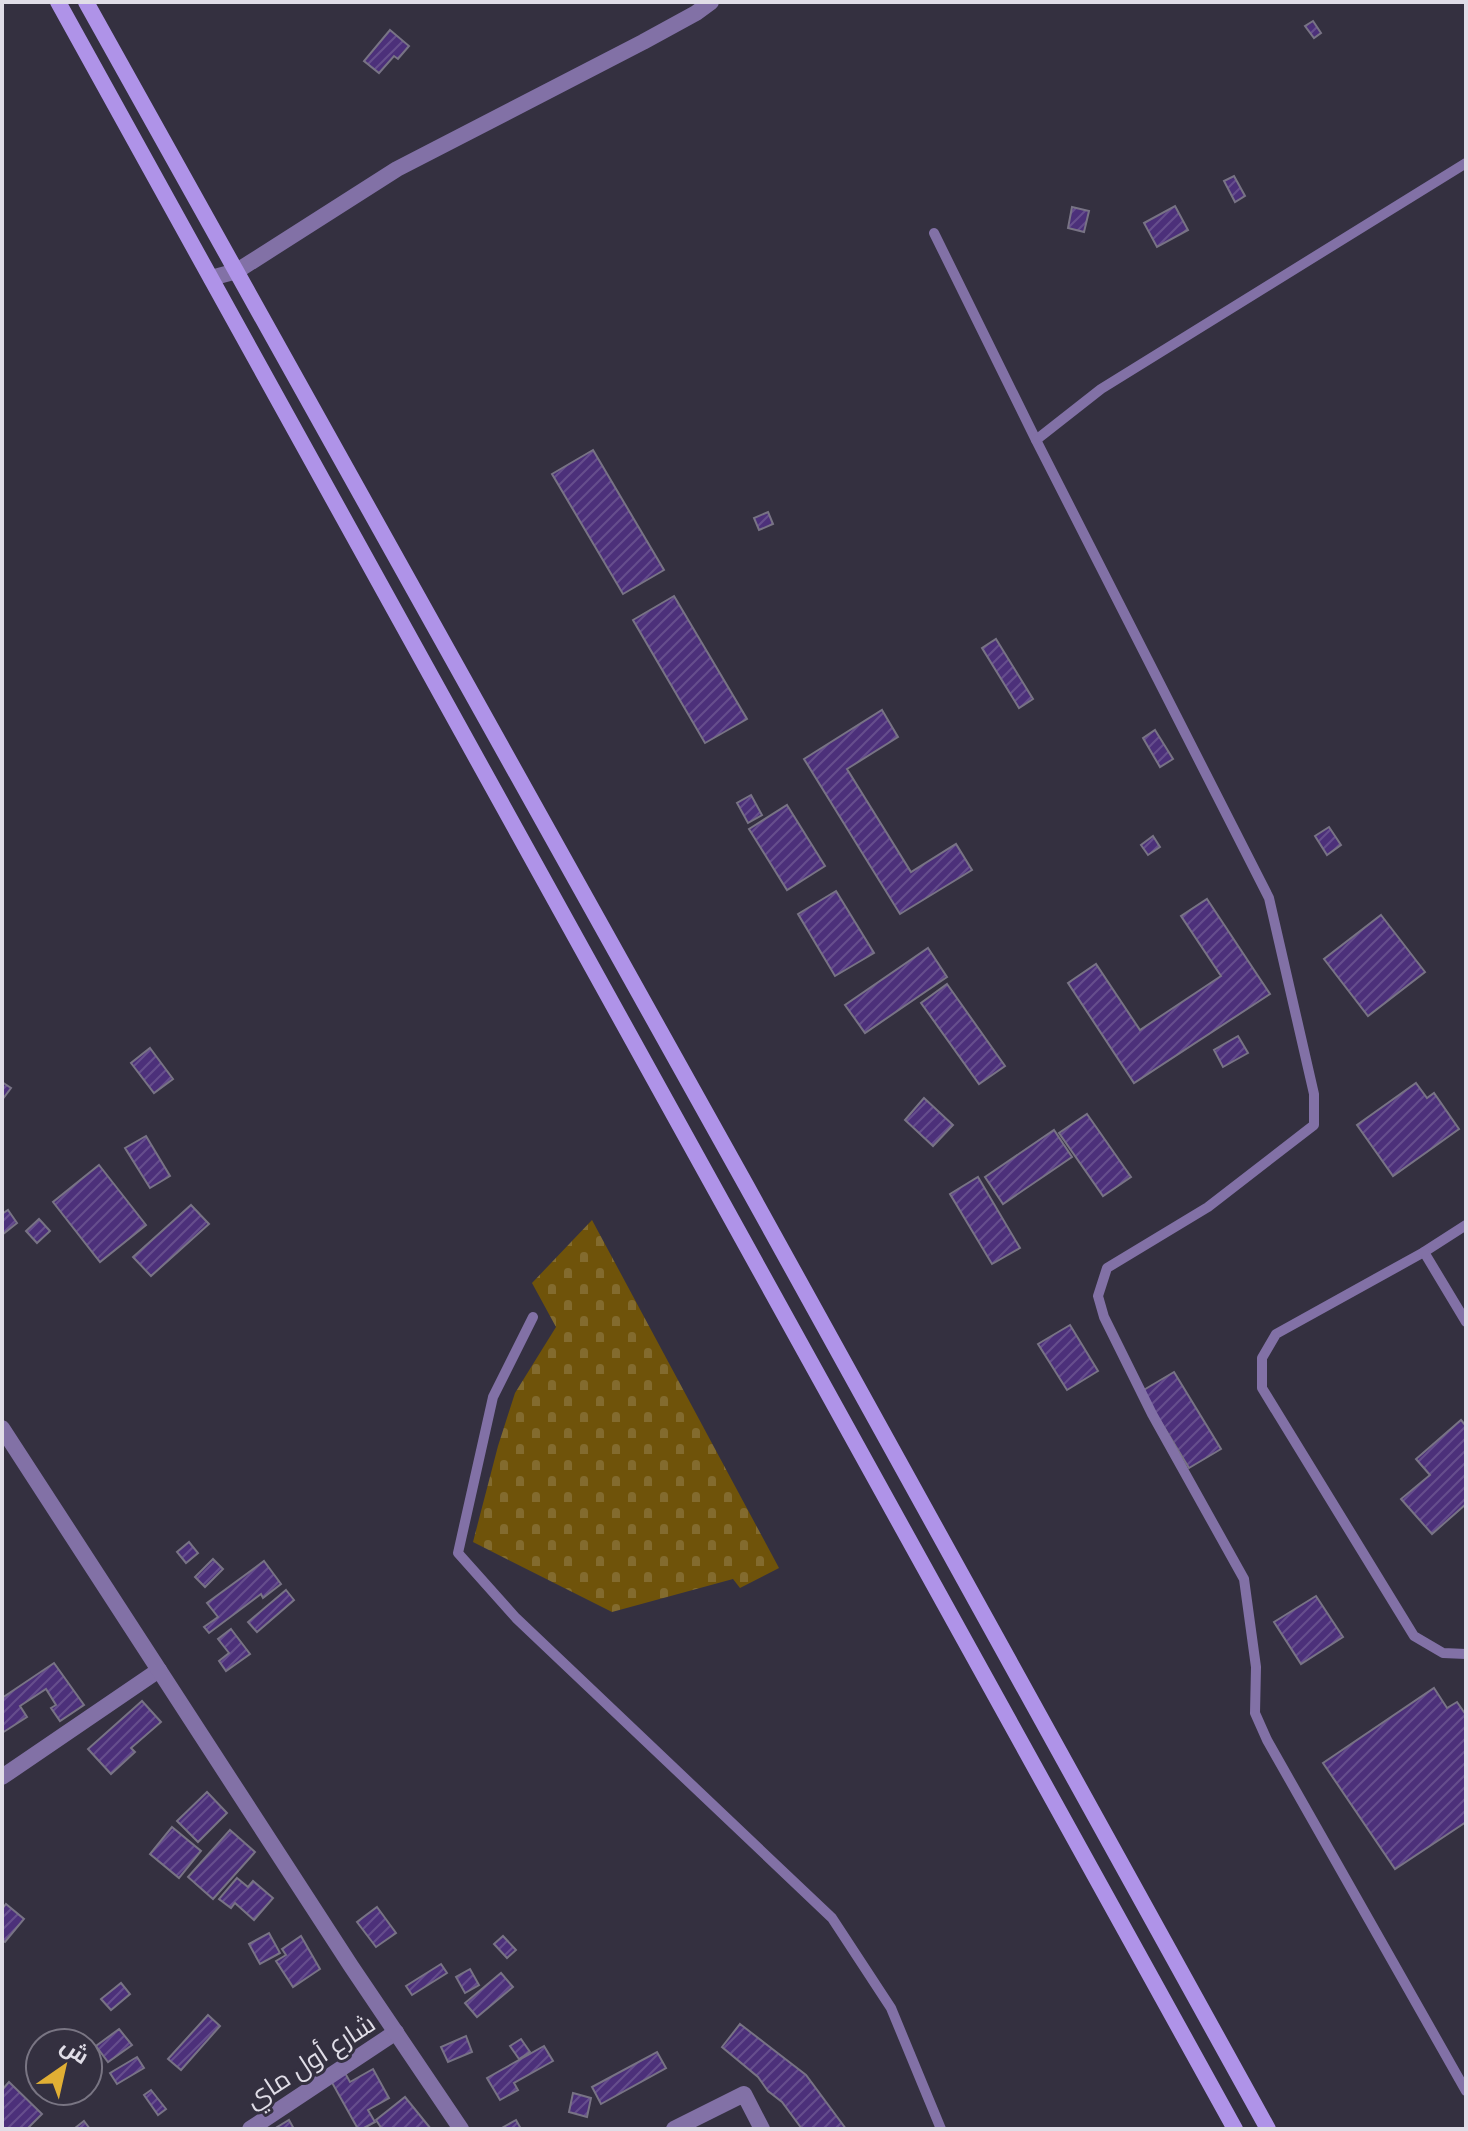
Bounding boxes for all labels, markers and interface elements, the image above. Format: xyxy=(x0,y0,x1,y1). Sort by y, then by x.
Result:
street label: شارع أول ماي xyxy=(238,2006,383,2118)
north arrow xyxy=(24,2027,104,2107)
text: ش xyxy=(56,2033,94,2070)

